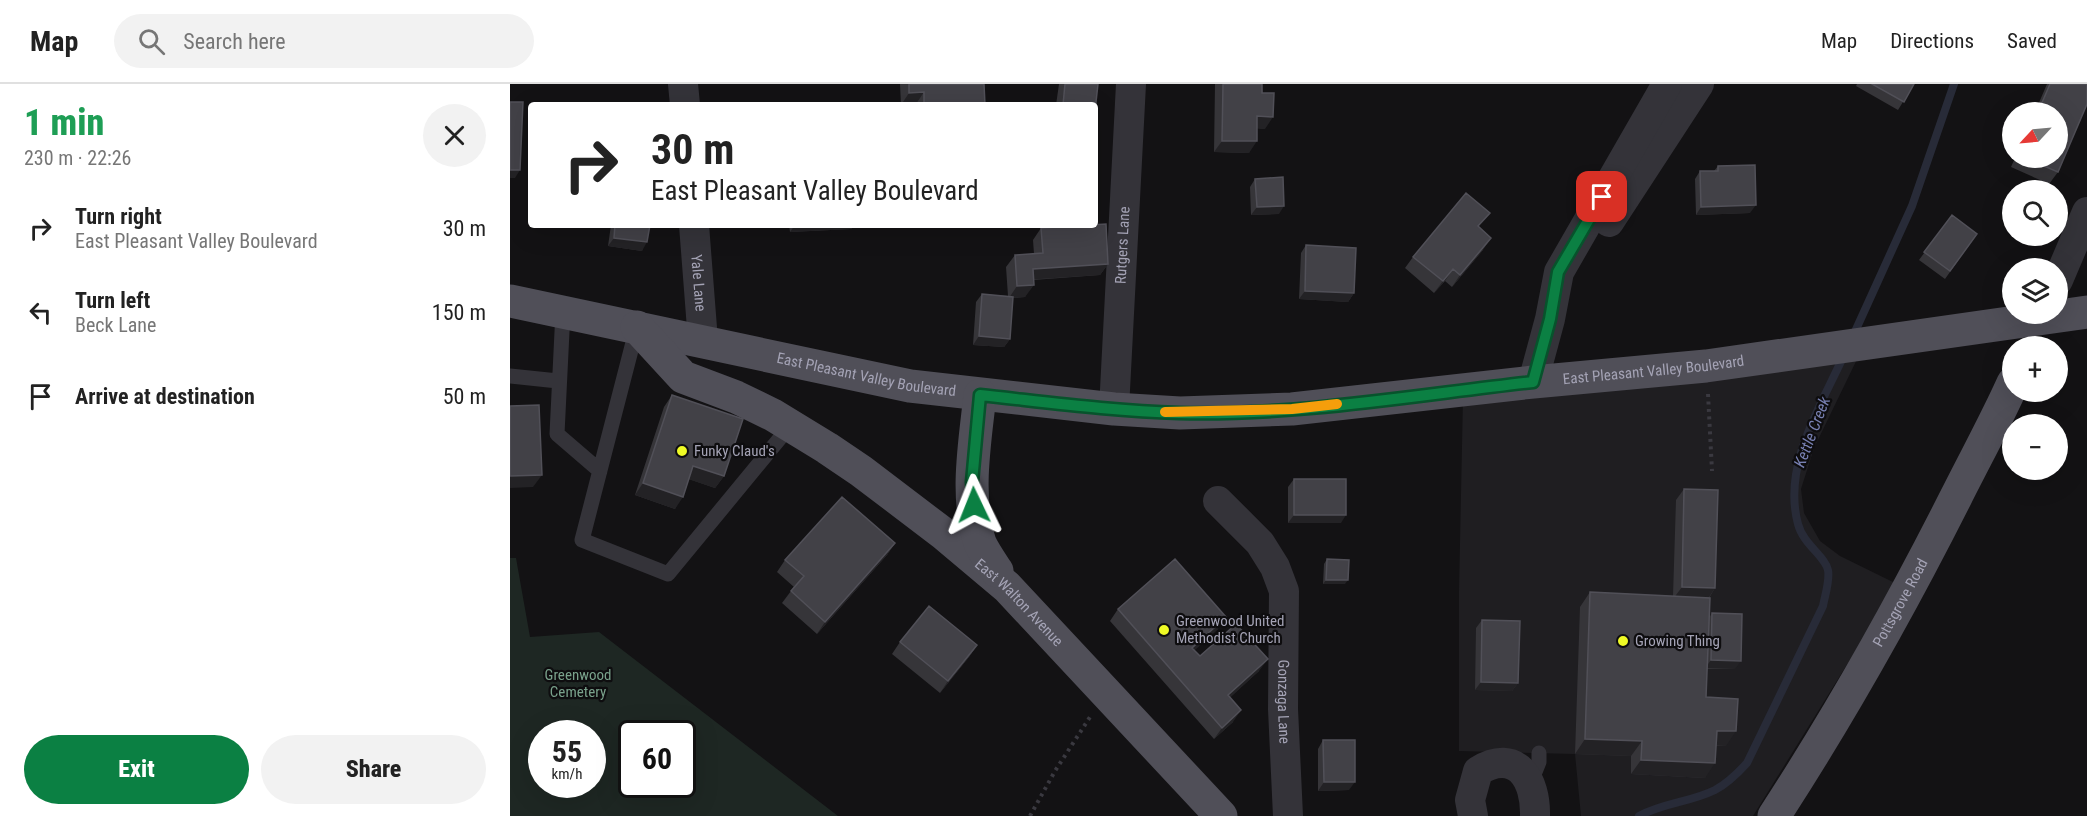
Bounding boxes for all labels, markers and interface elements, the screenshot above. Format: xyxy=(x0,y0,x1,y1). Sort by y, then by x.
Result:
search box xyxy=(114,14,534,68)
text: Map xyxy=(30,25,78,58)
icon: search xyxy=(135,25,168,58)
text: Search here xyxy=(183,29,286,54)
text: Map xyxy=(1821,29,1857,53)
text: Directions xyxy=(1890,29,1974,53)
text: Saved xyxy=(2007,29,2057,53)
text: 1 min xyxy=(24,102,104,144)
north arrow xyxy=(2002,102,2068,168)
map controls xyxy=(2002,102,2068,480)
button: close xyxy=(423,104,486,167)
text: 30 m xyxy=(651,125,734,174)
icon: right xyxy=(552,126,630,204)
text: 230 m · 22:26 xyxy=(24,146,131,170)
pin xyxy=(1576,171,1627,222)
text: East Pleasant Valley Boulevard xyxy=(651,175,979,207)
icon: arrive xyxy=(1585,180,1618,213)
button: search xyxy=(2002,180,2068,246)
text: Turn right xyxy=(75,204,162,229)
street label: Rutgers Lane xyxy=(1112,206,1134,284)
icon: right xyxy=(24,212,57,245)
text: 30 m xyxy=(443,216,486,241)
text: East Pleasant Valley Boulevard xyxy=(75,229,318,253)
street label: Yale Lane xyxy=(687,254,710,312)
button: layers xyxy=(2002,258,2068,324)
text: Turn left xyxy=(75,288,150,313)
icon: left xyxy=(24,296,57,329)
text: 150 m xyxy=(432,300,486,325)
text: Beck Lane xyxy=(75,313,156,337)
button: + xyxy=(2002,336,2068,402)
street label: East Pleasant Valley Boulevard xyxy=(775,349,957,400)
street label: East Pleasant Valley Boulevard xyxy=(1562,352,1745,388)
icon: arrive xyxy=(24,380,57,413)
text: Arrive at destination xyxy=(75,384,255,409)
text: 50 m xyxy=(443,384,486,409)
water label: Kettle Creek xyxy=(1790,393,1835,470)
button: − xyxy=(2002,414,2068,480)
place label: Funky Claud's xyxy=(694,442,775,460)
marker: Funky Claud's xyxy=(675,444,689,458)
position arrow xyxy=(942,473,1006,537)
street label: East Walton Avenue xyxy=(971,555,1067,650)
street label: Pottsgrove Road xyxy=(1869,556,1932,650)
place label: Greenwood United Methodist Church xyxy=(1176,612,1284,647)
marker: Greenwood United Methodist Church xyxy=(1157,623,1171,637)
place label: Growing Thing xyxy=(1635,632,1720,650)
marker: Growing Thing xyxy=(1616,634,1630,648)
street label: Gonzaga Lane xyxy=(1274,660,1294,744)
park label: Greenwood Cemetery xyxy=(545,666,611,701)
speed limit sign: 60 xyxy=(618,720,696,798)
text: 55 xyxy=(552,734,582,769)
button: Exit xyxy=(24,735,249,804)
button: Share xyxy=(261,735,486,804)
text: km/h xyxy=(552,765,582,783)

